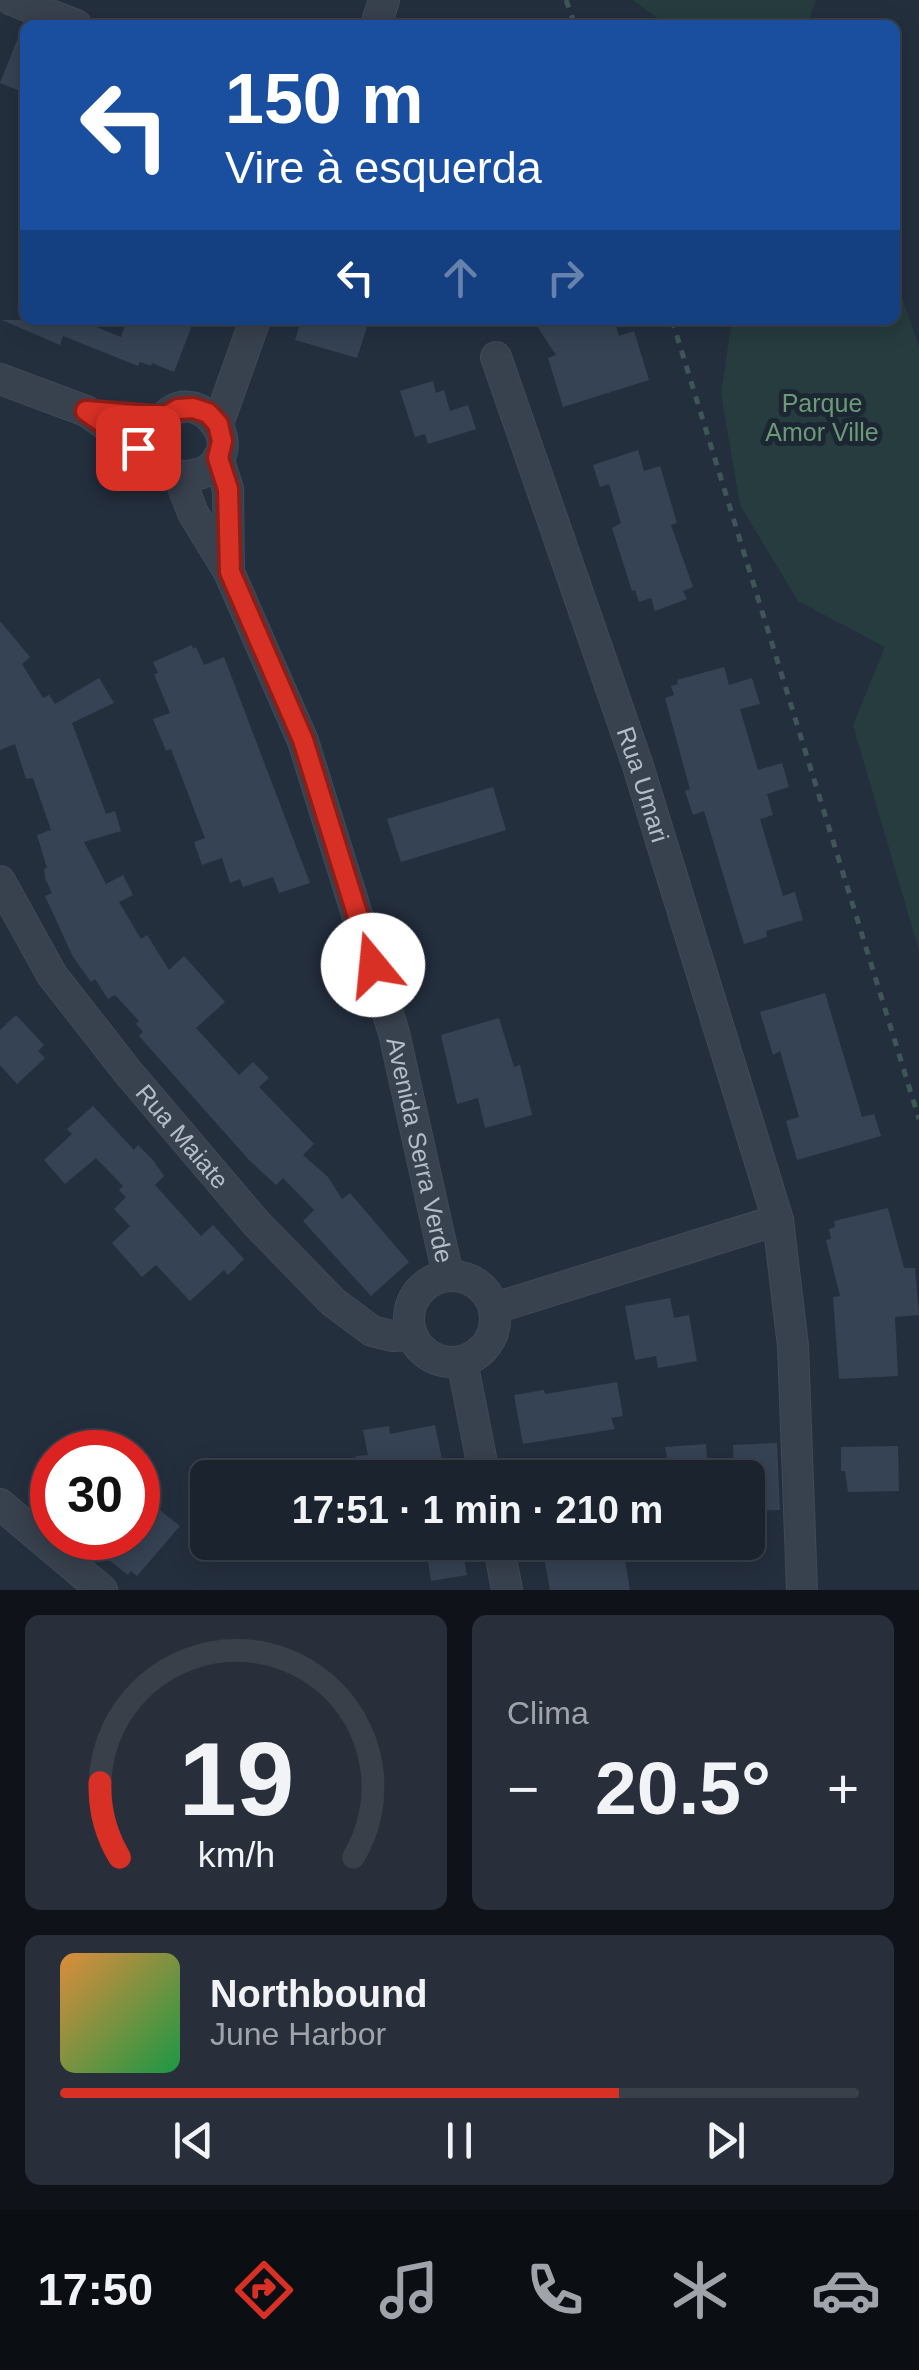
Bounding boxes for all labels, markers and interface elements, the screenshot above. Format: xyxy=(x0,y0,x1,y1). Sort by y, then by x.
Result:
icon: left xyxy=(60,60,190,190)
text: 150 m xyxy=(225,60,423,138)
text: Vire à esquerda xyxy=(225,142,542,193)
icon: left xyxy=(328,250,383,305)
icon: ahead xyxy=(433,250,488,305)
icon: right xyxy=(538,250,593,305)
park label: Parque Amor Ville xyxy=(765,389,879,446)
pin xyxy=(96,406,181,491)
icon: arrive xyxy=(111,421,166,476)
street label: Rua Umari xyxy=(611,723,675,845)
position arrow xyxy=(321,913,425,1017)
street label: Avenida Serra Verde xyxy=(381,1035,459,1265)
street label: Rua Maiate xyxy=(130,1079,235,1194)
speed limit sign: 30 xyxy=(30,1430,160,1560)
text: 17:51 · 1 min · 210 m xyxy=(292,1489,663,1531)
text: Clima xyxy=(507,1695,589,1731)
text: 19 xyxy=(178,1721,294,1837)
text: 20.5° xyxy=(595,1746,771,1830)
text: − xyxy=(507,1758,539,1820)
text: + xyxy=(827,1758,859,1820)
text: km/h xyxy=(197,1835,275,1875)
text: Northbound xyxy=(210,1973,427,2015)
text: June Harbor xyxy=(210,2016,386,2052)
icon: previous xyxy=(166,2113,221,2168)
icon: pause xyxy=(432,2113,487,2168)
icon: next xyxy=(698,2113,753,2168)
icon: directions xyxy=(229,2255,299,2325)
icon: music xyxy=(374,2255,444,2325)
icon: phone xyxy=(520,2255,590,2325)
icon: climate xyxy=(665,2255,735,2325)
icon: car xyxy=(811,2255,881,2325)
text: 17:50 xyxy=(38,2264,153,2315)

